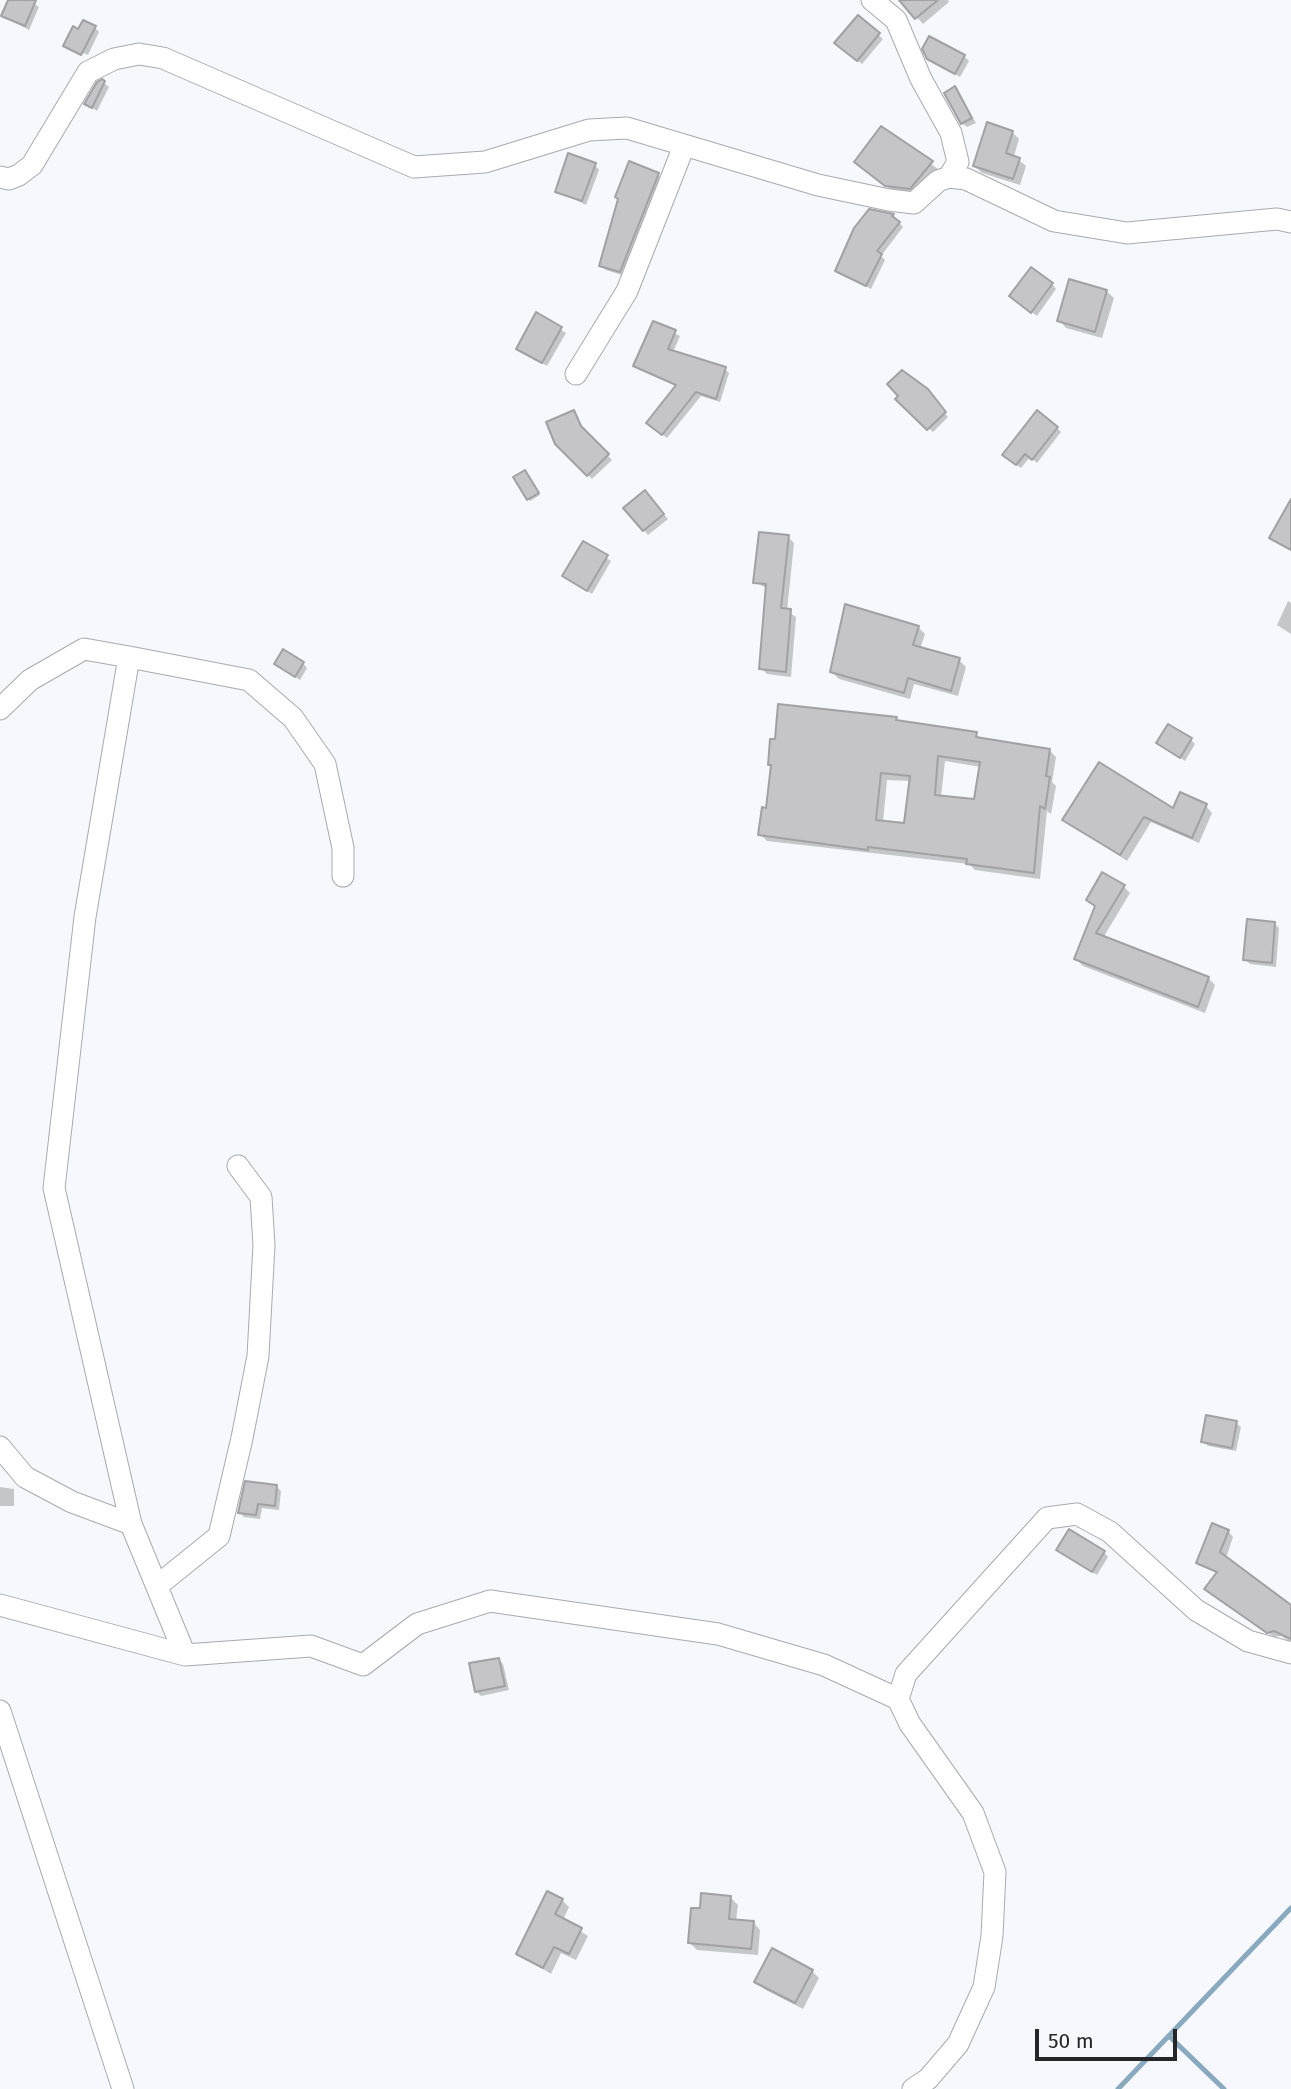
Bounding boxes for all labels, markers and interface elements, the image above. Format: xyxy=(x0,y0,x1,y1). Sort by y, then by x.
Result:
scale bar xyxy=(1039,2016,1181,2060)
text: 50 m xyxy=(1048,2028,1094,2054)

